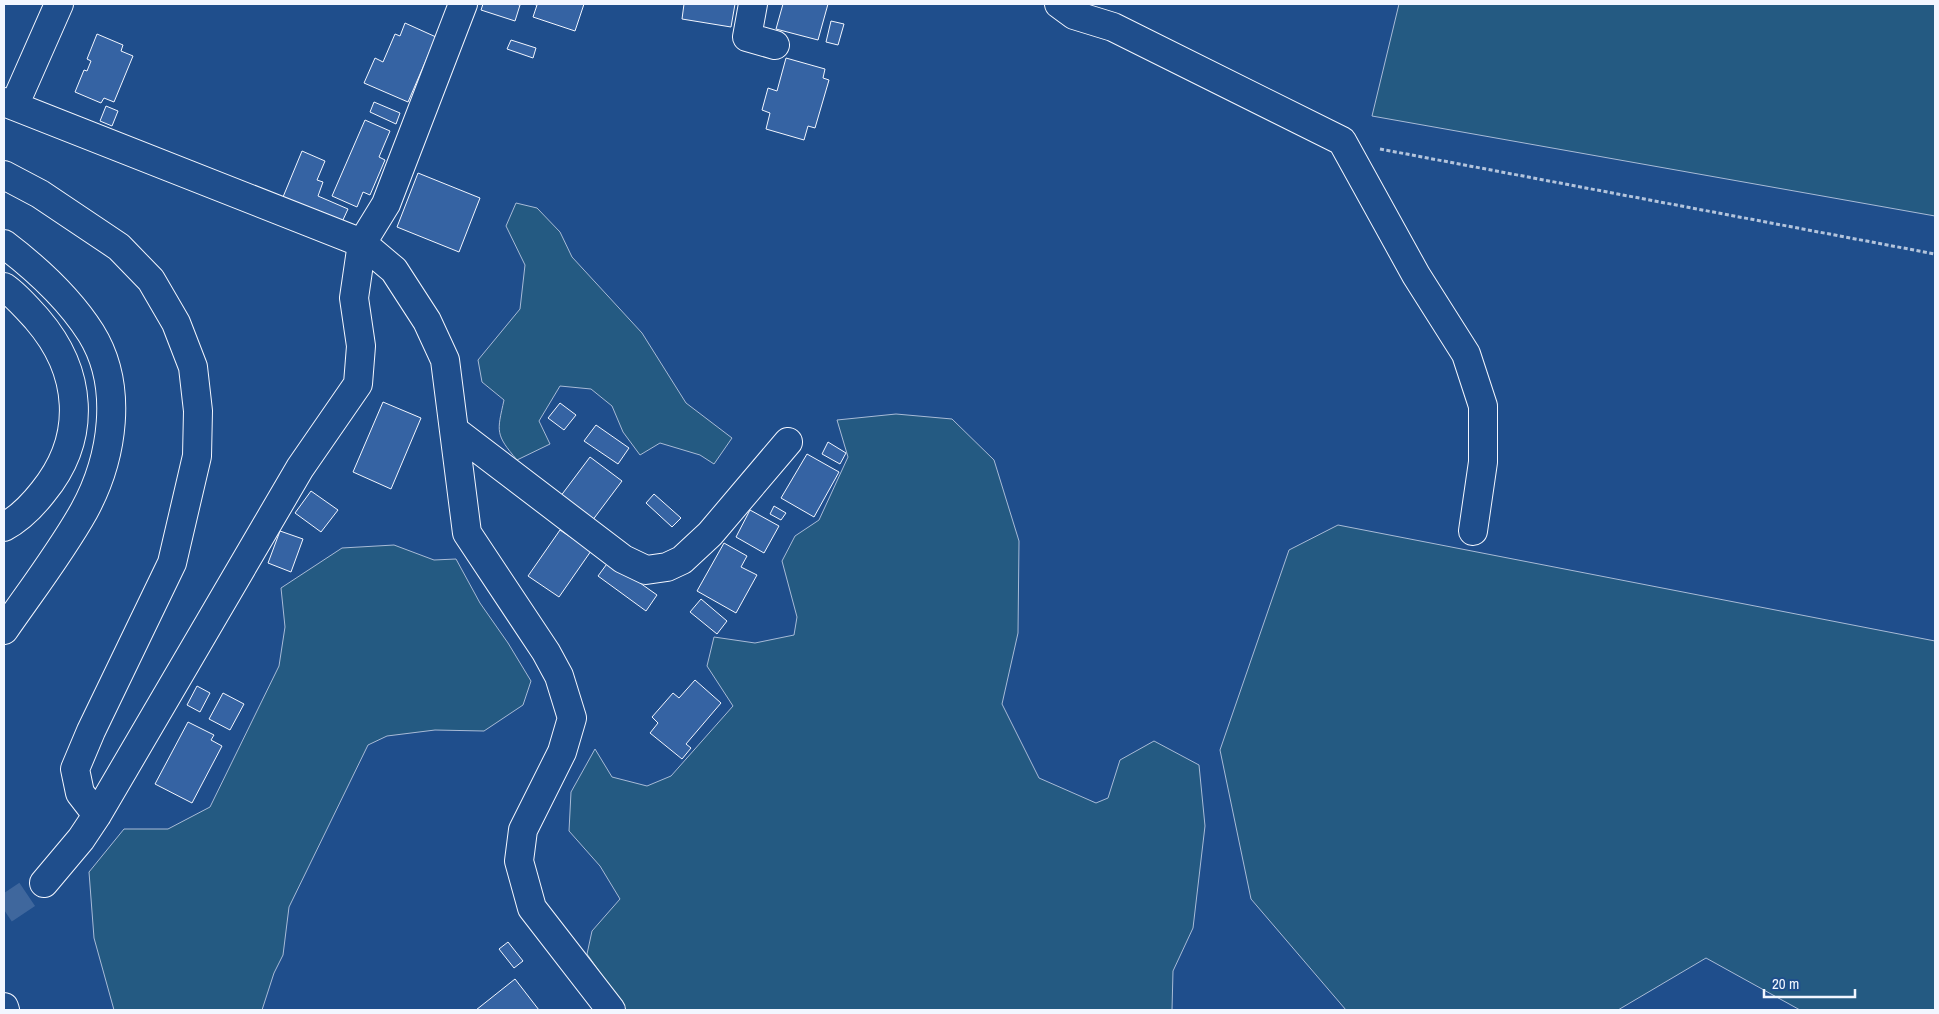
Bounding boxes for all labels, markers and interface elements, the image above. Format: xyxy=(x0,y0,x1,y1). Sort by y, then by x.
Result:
scale bar xyxy=(1764,966,1855,998)
text: 20 m xyxy=(1772,973,1799,994)

